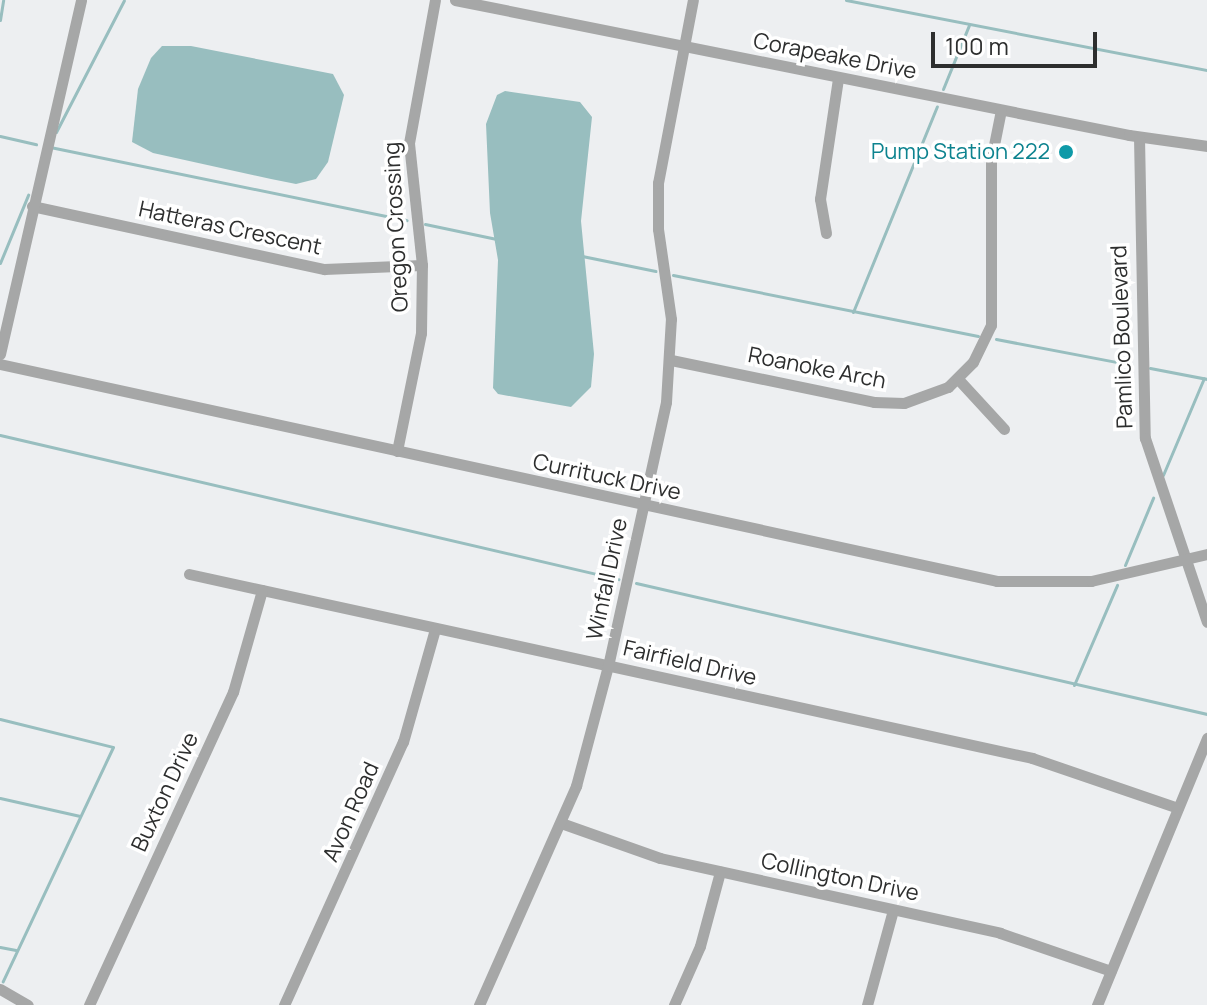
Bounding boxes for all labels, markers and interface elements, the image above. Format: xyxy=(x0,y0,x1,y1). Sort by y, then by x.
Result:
scale bar xyxy=(935,16,1101,66)
street label: Corapeake Drive xyxy=(751,27,919,85)
text: 100 m xyxy=(945,29,1009,62)
place label: Pump Station 222 xyxy=(871,139,1050,165)
street label: Oregon Crossing xyxy=(378,141,414,313)
marker: Pump Station 222 xyxy=(1057,143,1075,161)
street label: Hatteras Crescent xyxy=(136,196,324,260)
street label: Pamlico Boulevard xyxy=(1106,245,1138,429)
street label: Roanoke Arch xyxy=(746,342,888,394)
street label: Currituck Drive xyxy=(531,448,683,506)
street label: Winfall Drive xyxy=(581,516,633,642)
street label: Fairfield Drive xyxy=(621,635,759,691)
street label: Buxton Drive xyxy=(126,728,204,856)
street label: Avon Road xyxy=(317,758,385,866)
street label: Collington Drive xyxy=(759,847,921,907)

